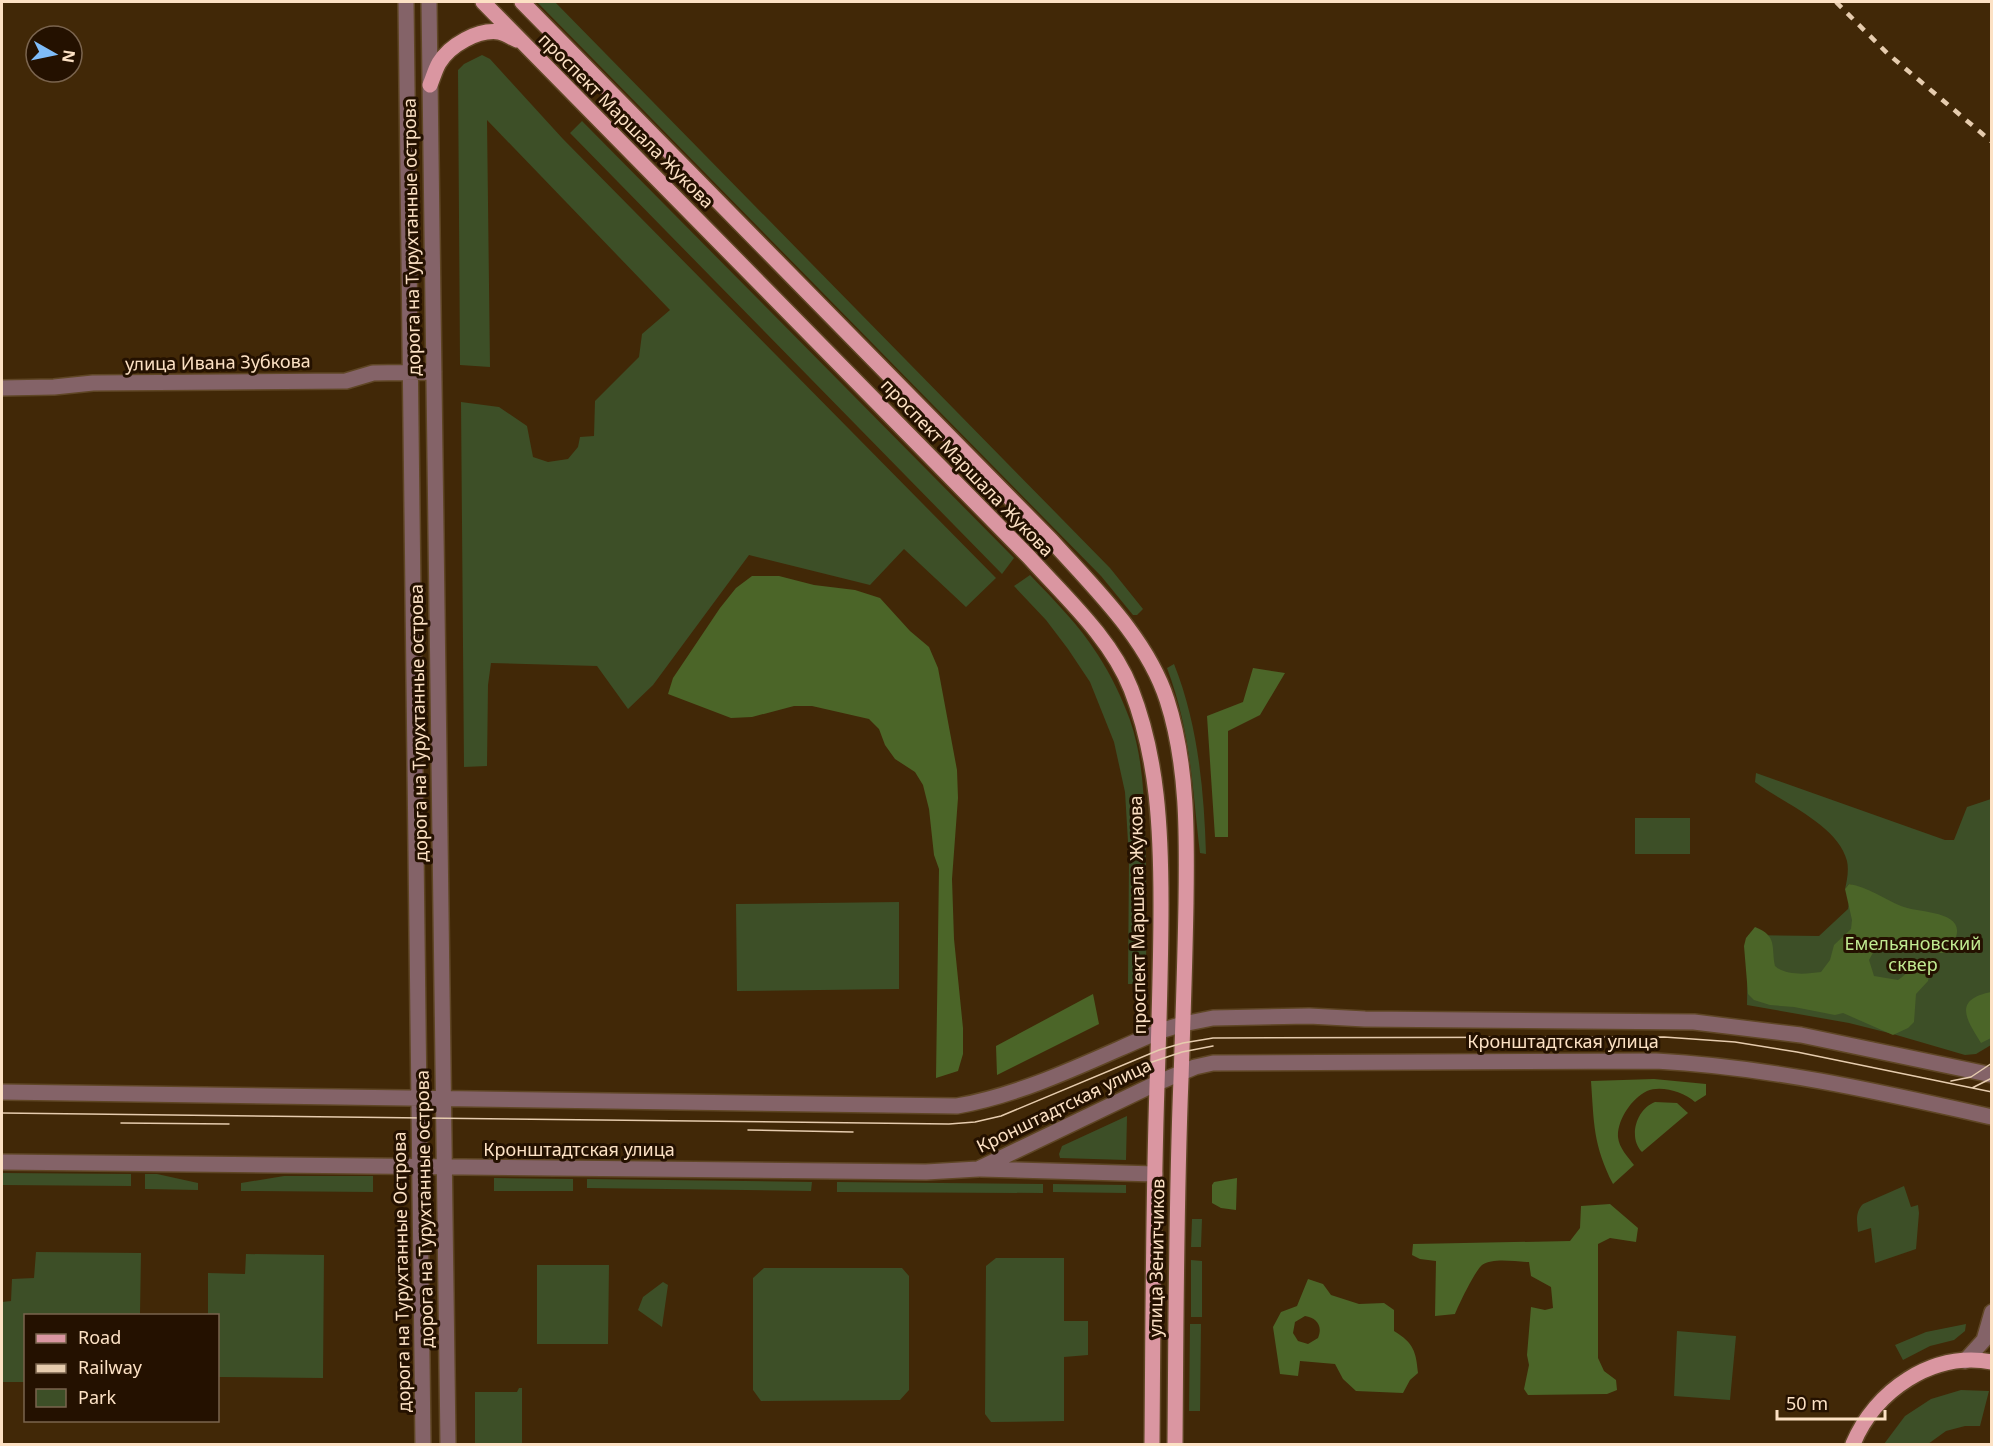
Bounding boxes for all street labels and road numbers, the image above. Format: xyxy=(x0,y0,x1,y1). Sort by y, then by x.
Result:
street label: проспект Маршала Жукова xyxy=(534,27,720,213)
street label: дорога на Турухтанные острова xyxy=(397,98,425,376)
street label: улица Ивана Зубкова xyxy=(125,348,311,376)
street label: проспект Маршала Жукова xyxy=(876,373,1059,562)
street label: дорога на Турухтанные острова xyxy=(404,584,432,862)
street label: проспект Маршала Жукова xyxy=(1123,795,1151,1035)
street label: Кронштадтская улица xyxy=(1467,1029,1659,1053)
street label: Кронштадтская улица xyxy=(972,1052,1155,1158)
street label: дорога на Турухтанные острова xyxy=(410,1070,438,1348)
street label: дорога на Турухтанные Острова xyxy=(387,1132,415,1413)
street label: Кронштадтская улица xyxy=(483,1137,675,1161)
street label: улица Зенитчиков xyxy=(1143,1179,1169,1337)

